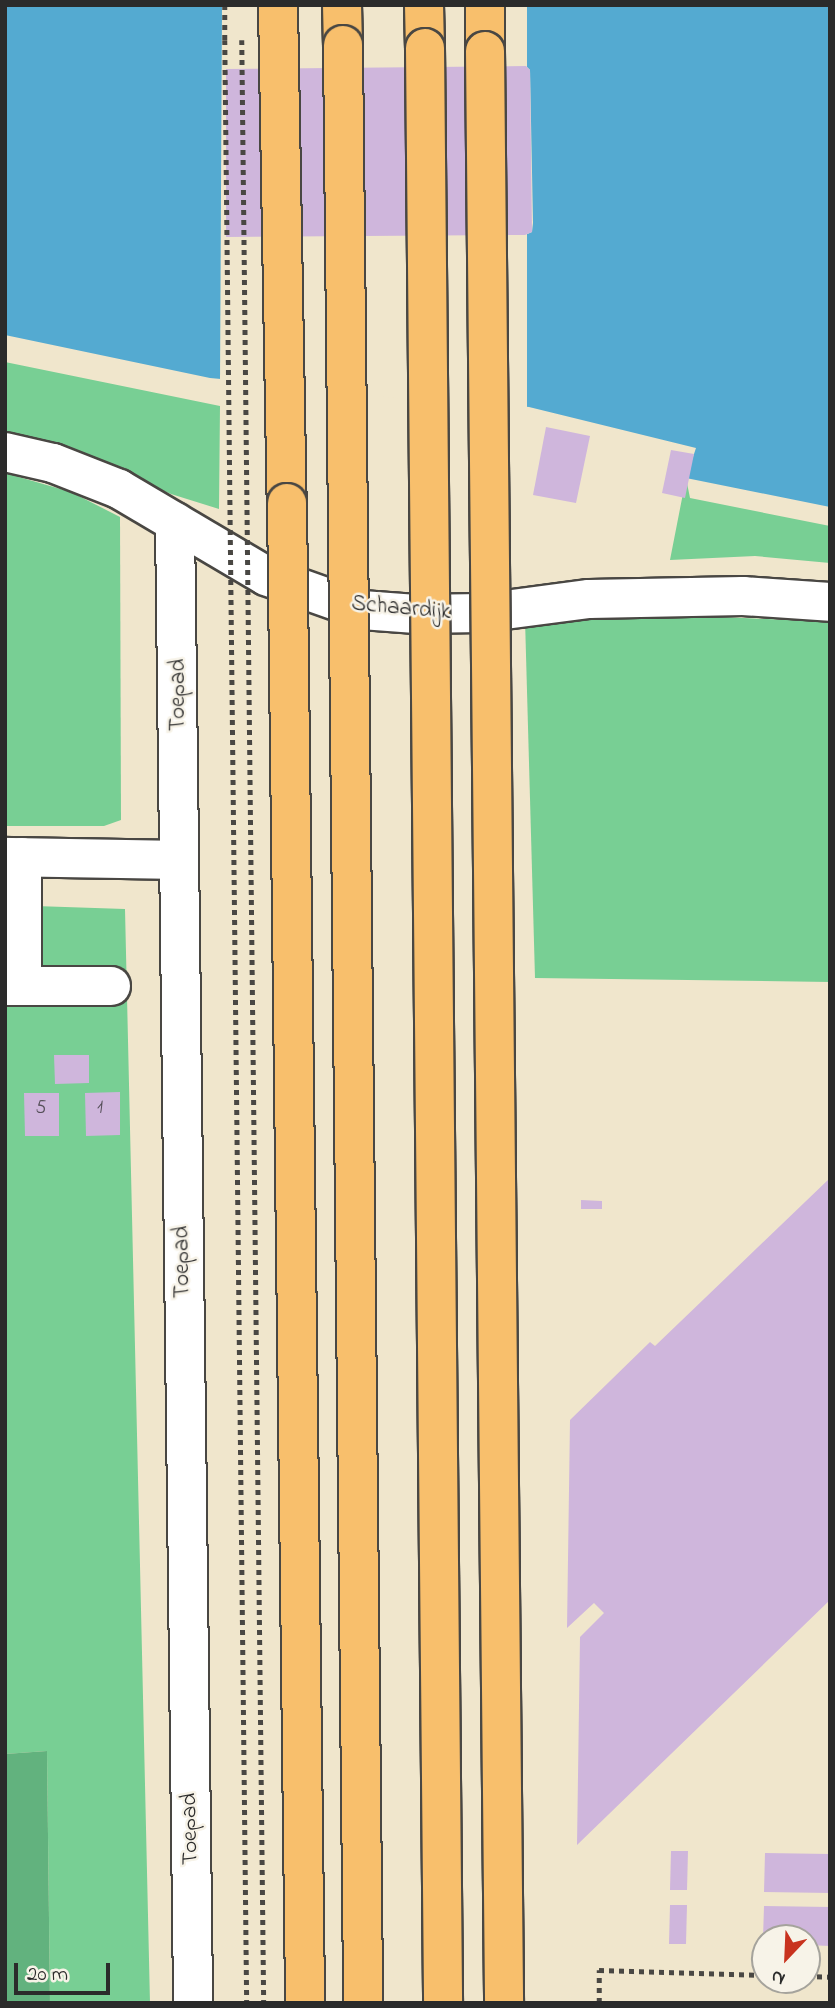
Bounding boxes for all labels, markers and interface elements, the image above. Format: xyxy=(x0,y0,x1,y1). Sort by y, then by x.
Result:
street label: Schaardijk xyxy=(350,591,452,627)
street label: Toepad xyxy=(165,659,193,731)
house number: 1 xyxy=(97,1097,103,1119)
house number: 5 xyxy=(36,1098,46,1120)
street label: Toepad xyxy=(169,1226,197,1298)
street label: Toepad xyxy=(177,1793,205,1865)
north arrow xyxy=(751,1924,821,1994)
scale bar xyxy=(18,1948,114,1992)
text: 20 m xyxy=(27,1960,68,1990)
text: N xyxy=(767,1962,790,1992)

